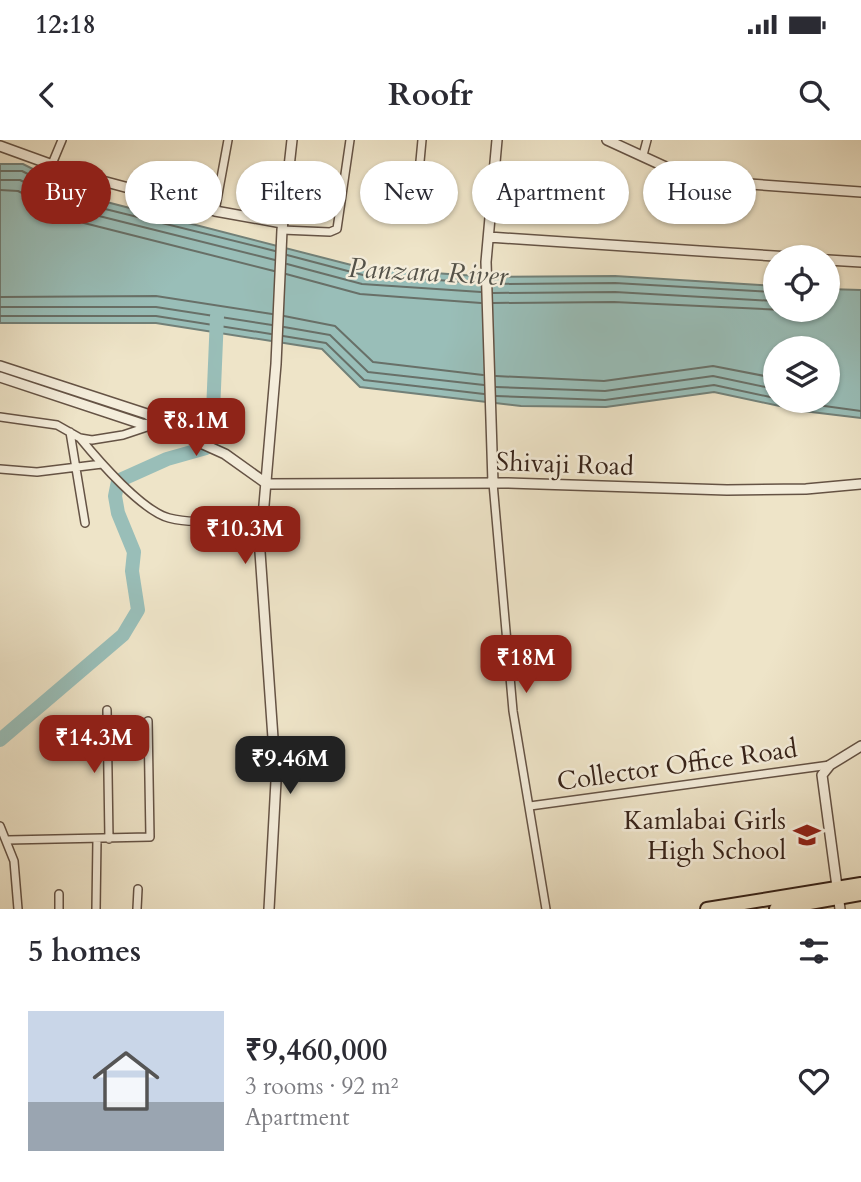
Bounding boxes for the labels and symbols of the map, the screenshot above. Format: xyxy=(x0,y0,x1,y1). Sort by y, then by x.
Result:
water label: Panzara River xyxy=(347,249,510,295)
pin: ₹8.1M xyxy=(147,398,245,458)
street label: Shivaji Road xyxy=(496,444,635,484)
pin: ₹10.3M xyxy=(188,506,302,566)
pin: ₹18M xyxy=(485,636,567,695)
pin: ₹14.3M xyxy=(37,716,151,775)
street label: Collector Office Road xyxy=(555,731,800,799)
pin: ₹9.46M xyxy=(233,736,347,796)
place label: Kamlabai Girls High School xyxy=(623,803,786,868)
school or university icon: Kamlabai Girls High School xyxy=(792,820,822,850)

